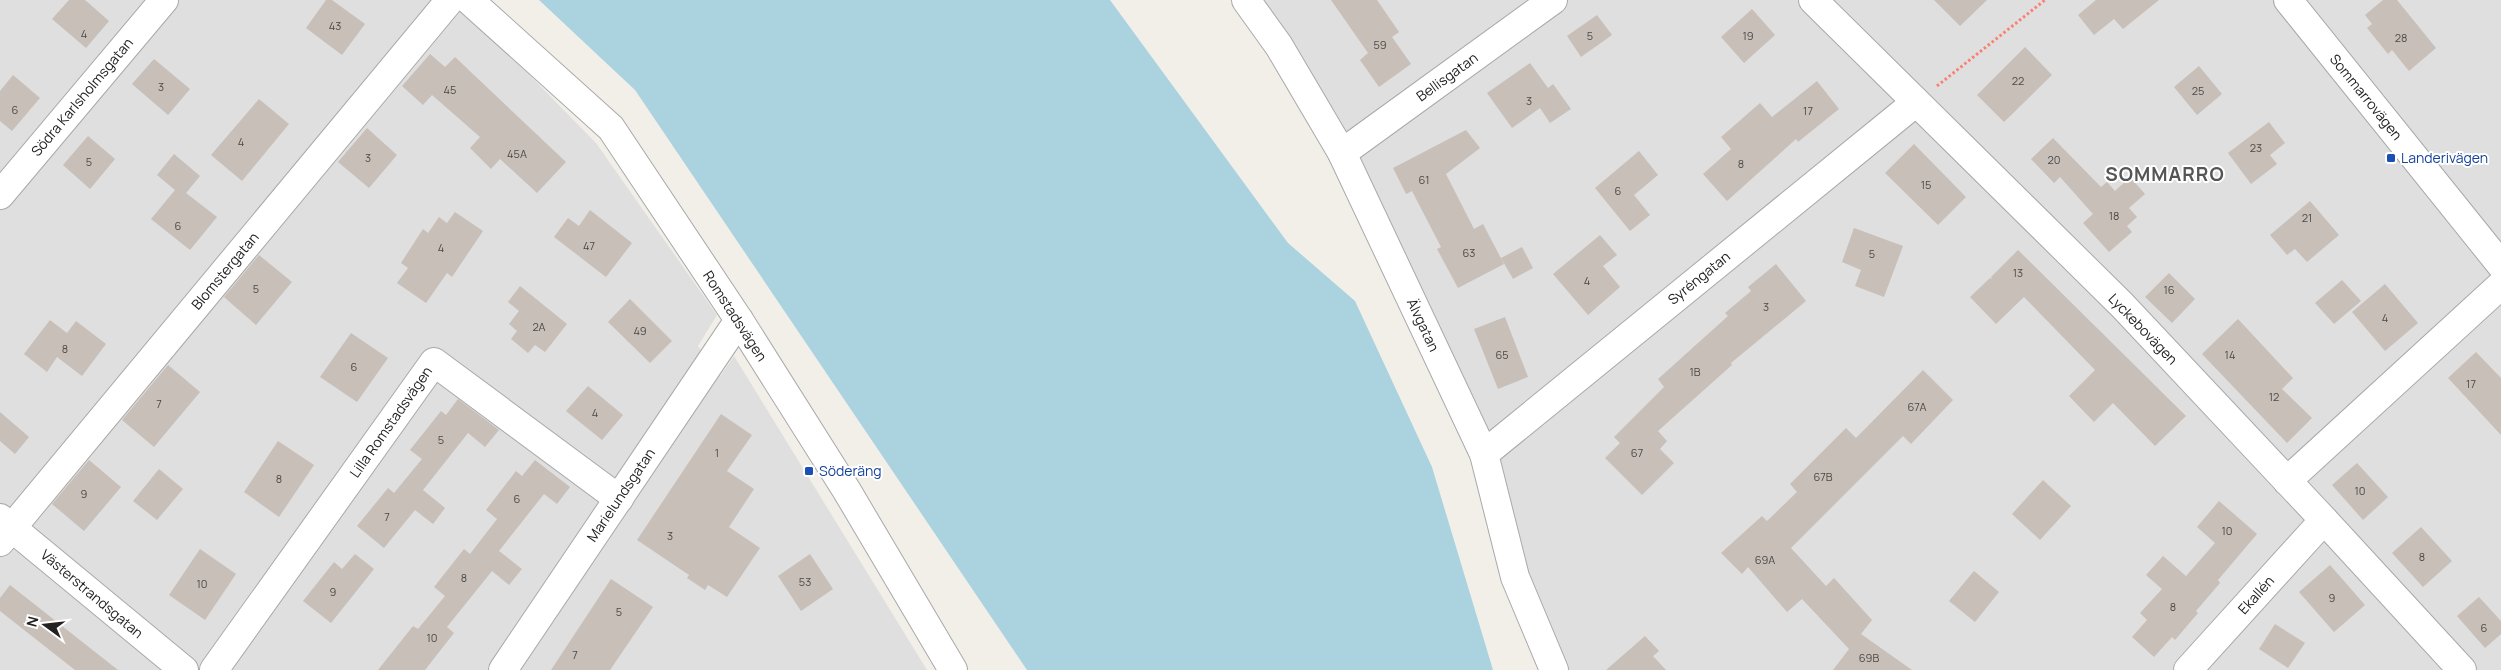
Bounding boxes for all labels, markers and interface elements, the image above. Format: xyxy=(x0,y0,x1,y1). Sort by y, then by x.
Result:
house number: 43 xyxy=(329,18,341,33)
house number: 4 xyxy=(81,26,87,41)
house number: 5 xyxy=(1587,28,1593,43)
house number: 19 xyxy=(1742,28,1754,43)
house number: 28 xyxy=(2395,30,2407,45)
street label: Södra Karlsholmsgatan xyxy=(26,33,137,160)
house number: 59 xyxy=(1373,37,1387,52)
street label: Bellisgatan xyxy=(1412,48,1481,105)
street label: Sommarrovägen xyxy=(2326,50,2407,144)
house number: 22 xyxy=(2012,73,2024,88)
house number: 3 xyxy=(158,79,164,94)
house number: 45 xyxy=(444,82,456,97)
house number: 25 xyxy=(2192,83,2204,98)
house number: 3 xyxy=(1526,93,1532,108)
house number: 6 xyxy=(12,102,19,117)
house number: 17 xyxy=(1803,103,1813,118)
house number: 4 xyxy=(238,134,244,149)
house number: 23 xyxy=(2250,140,2262,155)
house number: 45A xyxy=(507,146,527,161)
place label: Landerivägen xyxy=(2401,148,2488,167)
house number: 3 xyxy=(365,150,371,165)
house number: 20 xyxy=(2048,152,2060,167)
marker: Landerivägen xyxy=(2385,152,2397,164)
house number: 5 xyxy=(86,154,92,169)
house number: 8 xyxy=(1738,156,1744,171)
district label: SOMMARRO xyxy=(2105,161,2225,187)
house number: 61 xyxy=(1419,172,1429,187)
house number: 15 xyxy=(1921,177,1931,192)
house number: 6 xyxy=(1615,183,1622,198)
house number: 18 xyxy=(2109,208,2119,223)
house number: 21 xyxy=(2302,210,2312,225)
house number: 6 xyxy=(175,218,182,233)
street label: Blomstergatan xyxy=(187,228,263,313)
house number: 47 xyxy=(583,238,595,253)
house number: 4 xyxy=(438,240,444,255)
house number: 63 xyxy=(1463,245,1475,260)
house number: 5 xyxy=(1869,246,1875,261)
street label: Syréngatan xyxy=(1664,247,1734,309)
house number: 13 xyxy=(2013,265,2023,280)
street label: Romstadsvägen xyxy=(699,267,772,365)
house number: 4 xyxy=(1584,273,1590,288)
house number: 5 xyxy=(253,281,259,296)
house number: 16 xyxy=(2163,282,2175,297)
street label: Lyckebovägen xyxy=(2105,289,2182,368)
street label: Älvgatan xyxy=(1403,295,1444,355)
house number: 3 xyxy=(1763,299,1769,314)
house number: 4 xyxy=(2382,310,2388,325)
house number: 2A xyxy=(532,319,546,334)
house number: 49 xyxy=(633,323,647,338)
house number: 8 xyxy=(62,341,68,356)
house number: 65 xyxy=(1495,347,1509,362)
house number: 14 xyxy=(2225,347,2235,362)
house number: 6 xyxy=(351,359,358,374)
street label: Lilla Romstadsvägen xyxy=(345,362,436,481)
house number: 1B xyxy=(1689,364,1701,379)
house number: 17 xyxy=(2466,376,2476,391)
house number: 12 xyxy=(2269,389,2279,404)
house number: 7 xyxy=(156,396,162,411)
house number: 67A xyxy=(1908,399,1926,414)
house number: 4 xyxy=(592,405,598,420)
house number: 5 xyxy=(438,432,444,447)
street label: Marielundsgatan xyxy=(582,444,659,545)
house number: 1 xyxy=(715,445,719,460)
house number: 67 xyxy=(1631,445,1643,460)
place label: Söderäng xyxy=(819,461,882,480)
marker: Söderäng xyxy=(803,465,815,477)
house number: 67B xyxy=(1813,469,1833,484)
house number: 8 xyxy=(276,471,282,486)
house number: 10 xyxy=(2354,483,2366,498)
house number: 9 xyxy=(81,486,88,501)
house number: 6 xyxy=(514,491,521,506)
house number: 7 xyxy=(384,509,390,524)
house number: 10 xyxy=(2221,523,2233,538)
house number: 3 xyxy=(667,528,673,543)
street label: Västerstrandsgatan xyxy=(37,545,148,642)
house number: 8 xyxy=(2419,549,2425,564)
house number: 69A xyxy=(1755,552,1775,567)
house number: 8 xyxy=(461,570,467,585)
street label: Ekallén xyxy=(2233,571,2278,618)
house number: 53 xyxy=(799,574,811,589)
house number: 10 xyxy=(196,576,208,591)
house number: 9 xyxy=(330,584,337,599)
house number: 9 xyxy=(2329,590,2336,605)
house number: 8 xyxy=(2170,599,2176,614)
north arrow xyxy=(20,600,70,650)
house number: 5 xyxy=(616,604,622,619)
text: N xyxy=(21,614,42,629)
house number: 6 xyxy=(2481,620,2488,635)
house number: 10 xyxy=(426,630,438,645)
house number: 7 xyxy=(572,647,578,662)
house number: 69B xyxy=(1859,650,1879,665)

